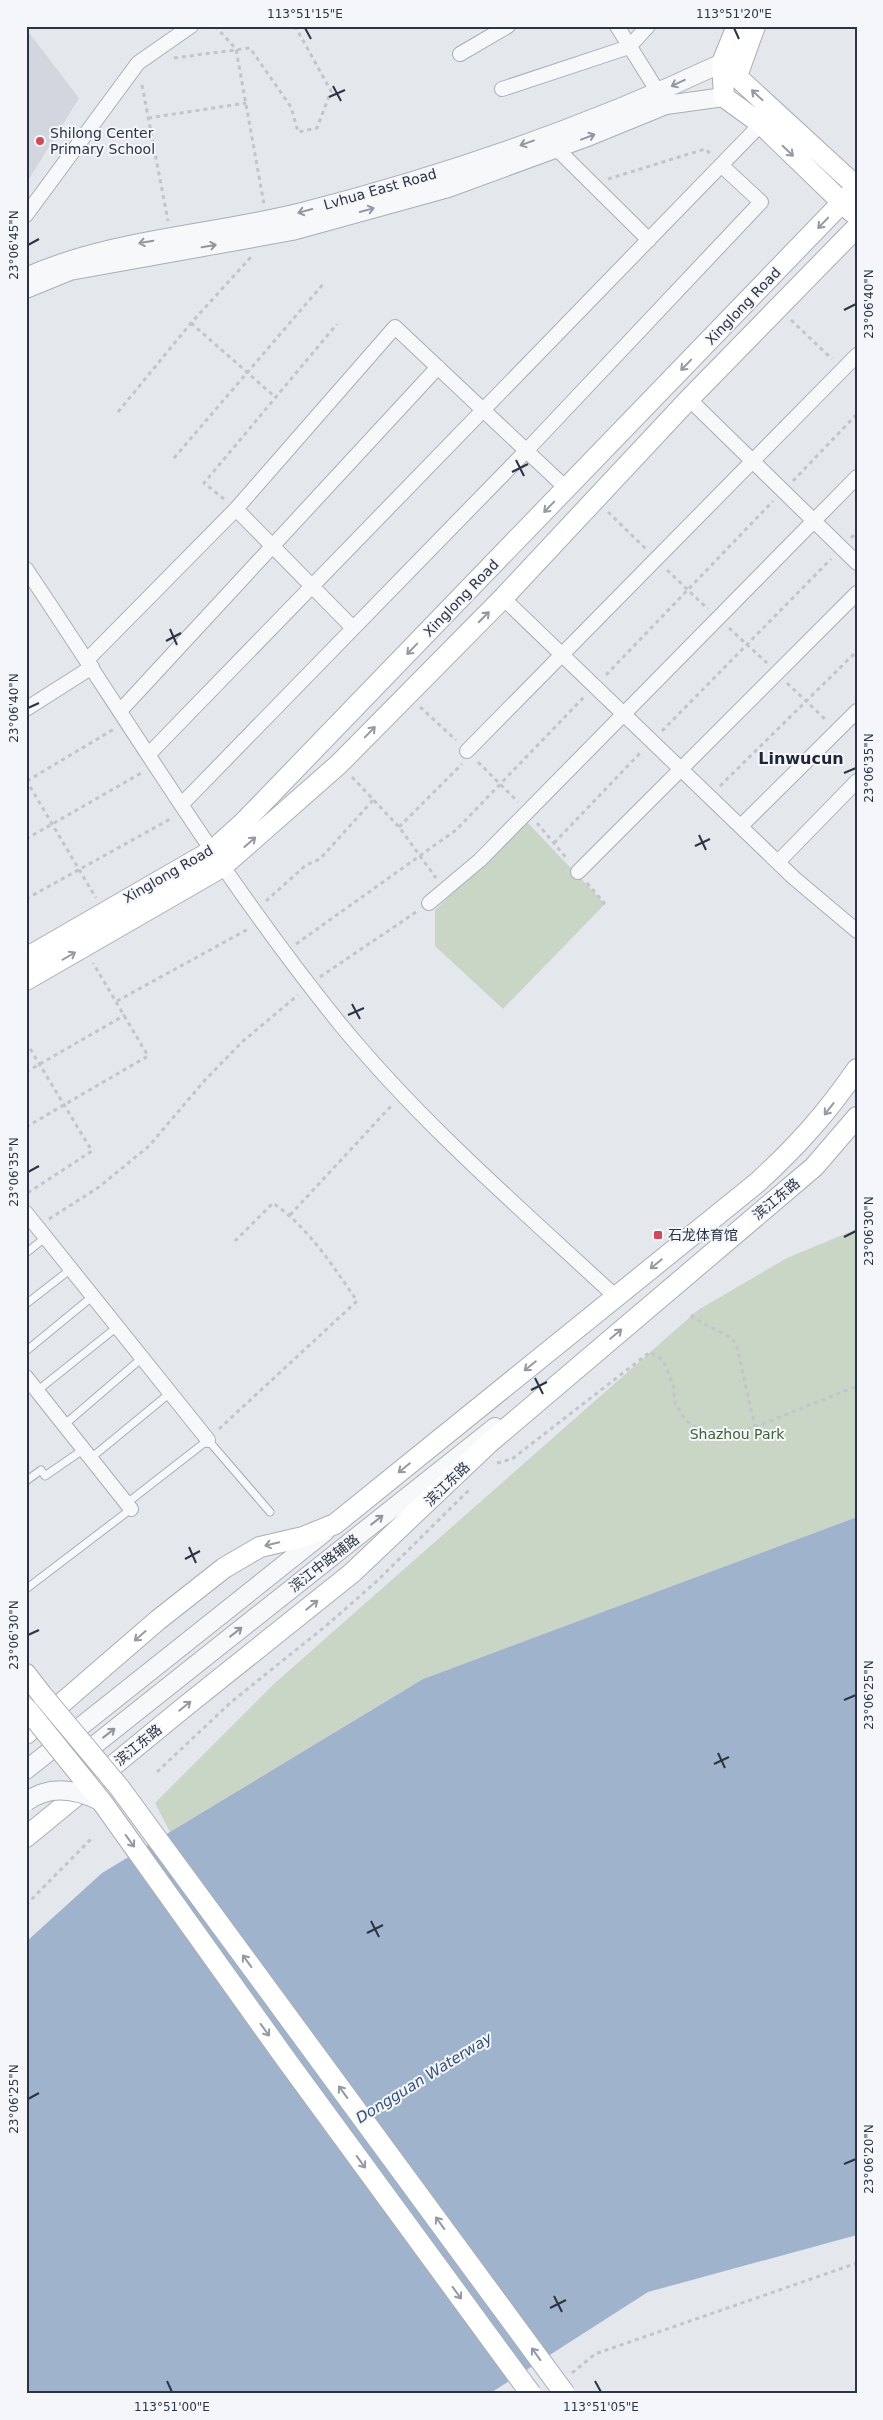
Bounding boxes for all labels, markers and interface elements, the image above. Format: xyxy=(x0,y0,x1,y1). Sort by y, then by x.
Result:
text: 113°51'15"E xyxy=(267,7,343,21)
text: 113°51'20"E xyxy=(696,7,772,21)
one-way arrow xyxy=(671,79,686,89)
one-way arrow xyxy=(750,89,763,101)
place label: Shilong Center Primary School xyxy=(50,125,155,157)
one-way arrow xyxy=(580,132,595,141)
marker: Shilong Center Primary School xyxy=(34,135,46,147)
one-way arrow xyxy=(520,139,535,148)
one-way arrow xyxy=(782,145,795,157)
street label: Lvhua East Road xyxy=(322,165,438,213)
one-way arrow xyxy=(359,204,375,214)
one-way arrow xyxy=(297,207,313,216)
text: 23°06'45"N xyxy=(7,210,21,280)
one-way arrow xyxy=(817,216,829,229)
one-way arrow xyxy=(138,238,154,248)
one-way arrow xyxy=(201,240,217,250)
street label: Xinglong Road xyxy=(702,264,784,348)
text: 23°06'40"N xyxy=(862,269,876,339)
one-way arrow xyxy=(681,359,693,371)
one-way arrow xyxy=(543,501,555,514)
street label: Xinglong Road xyxy=(420,556,502,640)
one-way arrow xyxy=(478,611,490,623)
one-way arrow xyxy=(406,643,418,655)
text: 23°06'40"N xyxy=(7,673,21,743)
one-way arrow xyxy=(364,726,376,739)
text: 23°06'35"N xyxy=(862,733,876,803)
district label: Linwucun xyxy=(758,749,844,768)
one-way arrow xyxy=(244,837,257,848)
street label: Xinglong Road xyxy=(120,842,216,906)
one-way arrow xyxy=(61,951,75,961)
one-way arrow xyxy=(823,1102,834,1115)
text: 23°06'35"N xyxy=(7,1137,21,1207)
street label: 滨江东路 xyxy=(749,1175,803,1223)
text: 23°06'30"N xyxy=(862,1196,876,1266)
place label: 石龙体育馆 xyxy=(668,1227,738,1243)
marker: 石龙体育馆 xyxy=(652,1229,664,1241)
one-way arrow xyxy=(650,1258,663,1269)
one-way arrow xyxy=(610,1328,623,1339)
one-way arrow xyxy=(524,1361,537,1372)
park label: Shazhou Park xyxy=(690,1426,785,1442)
street label: 滨江东路 xyxy=(421,1459,473,1509)
one-way arrow xyxy=(397,1463,410,1474)
one-way arrow xyxy=(370,1515,383,1526)
street label: 滨江中路辅路 xyxy=(286,1531,362,1595)
one-way arrow xyxy=(264,1540,280,1549)
one-way arrow xyxy=(305,1599,318,1610)
text: 23°06'30"N xyxy=(7,1600,21,1670)
one-way arrow xyxy=(229,1627,242,1638)
one-way arrow xyxy=(133,1630,146,1642)
text: 23°06'25"N xyxy=(862,1660,876,1730)
one-way arrow xyxy=(178,1701,191,1712)
street label: 滨江东路 xyxy=(111,1721,165,1769)
one-way arrow xyxy=(102,1728,115,1739)
one-way arrow xyxy=(125,1834,135,1848)
one-way arrow xyxy=(242,1955,252,1969)
one-way arrow xyxy=(260,2023,270,2037)
water label: Dongguan Waterway xyxy=(353,2028,496,2127)
text: 23°06'25"N xyxy=(7,2064,21,2134)
one-way arrow xyxy=(338,2086,349,2100)
text: 23°06'20"N xyxy=(862,2124,876,2194)
one-way arrow xyxy=(356,2154,366,2168)
one-way arrow xyxy=(434,2217,445,2231)
one-way arrow xyxy=(452,2286,462,2300)
one-way arrow xyxy=(531,2348,541,2362)
text: 113°51'00"E xyxy=(134,2400,210,2414)
text: 113°51'05"E xyxy=(563,2400,639,2414)

